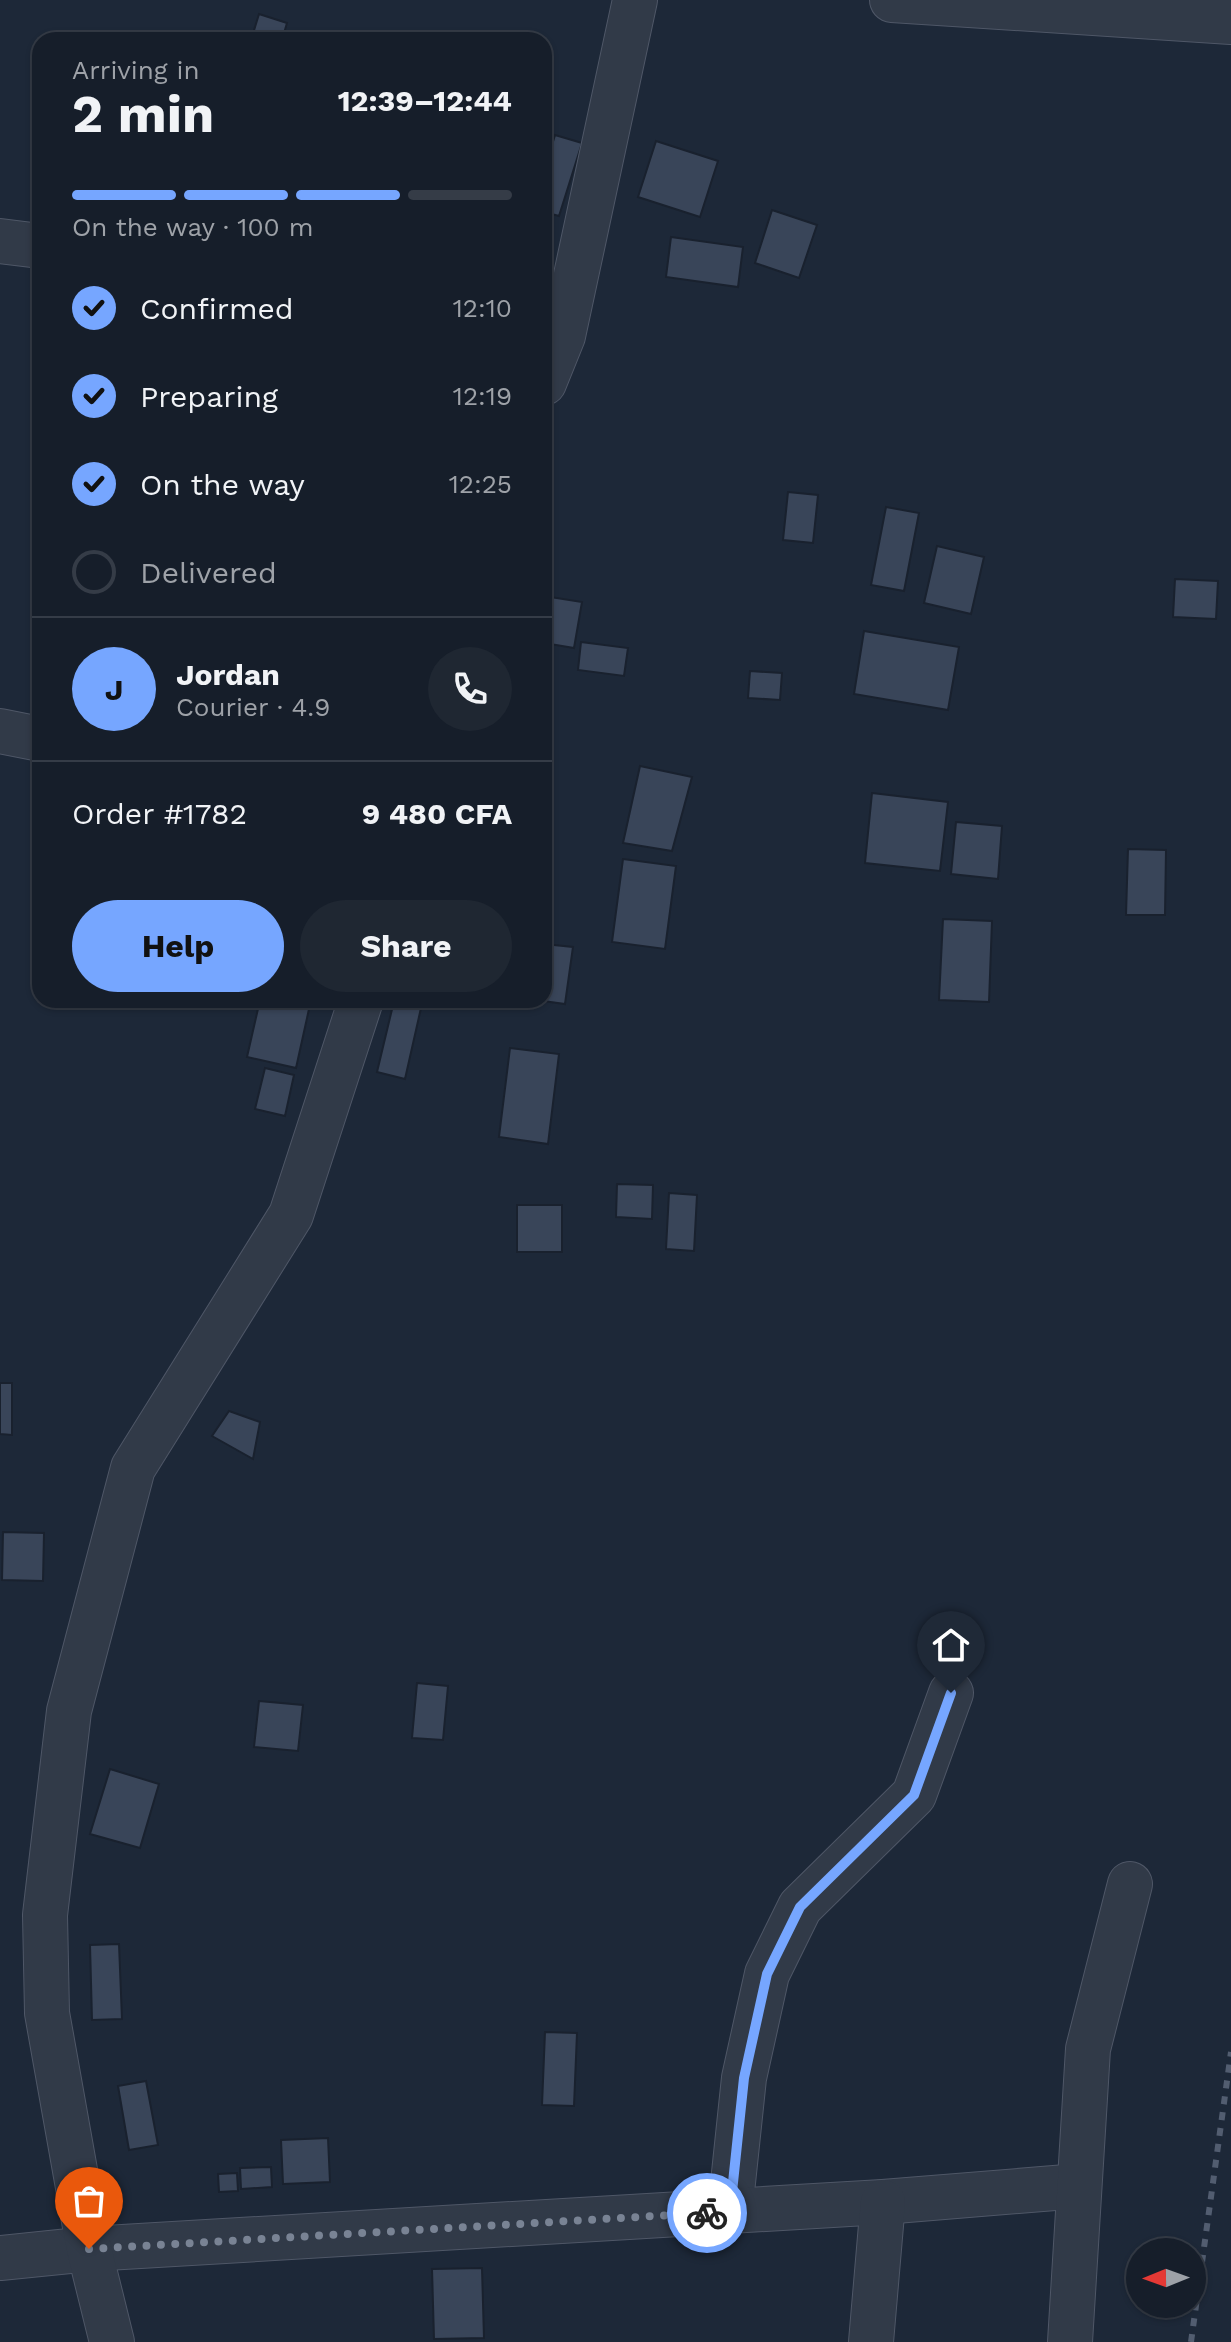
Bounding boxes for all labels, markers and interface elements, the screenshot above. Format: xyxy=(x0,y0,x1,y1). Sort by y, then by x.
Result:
text: Arriving in xyxy=(72,55,200,85)
text: 12:39–12:44 xyxy=(338,83,512,118)
text: 2 min xyxy=(72,84,214,145)
text: On the way · 100 m xyxy=(72,212,313,242)
icon: check xyxy=(72,286,116,330)
text: Confirmed xyxy=(140,291,294,326)
text: 12:10 xyxy=(453,293,512,323)
icon: check xyxy=(72,374,116,418)
text: Preparing xyxy=(140,379,278,414)
text: 12:19 xyxy=(453,381,512,411)
icon: check xyxy=(72,462,116,506)
text: On the way xyxy=(140,467,305,502)
text: 12:25 xyxy=(449,469,512,499)
text: Delivered xyxy=(140,555,277,590)
button: phone xyxy=(428,647,512,731)
text: Jordan xyxy=(176,657,280,692)
text: J xyxy=(105,672,123,707)
text: Courier · 4.9 xyxy=(176,692,330,722)
text: Order #1782 xyxy=(72,796,247,831)
text: 9 480 CFA xyxy=(362,796,512,831)
button: Help xyxy=(72,900,284,992)
button: Share xyxy=(300,900,512,992)
pin xyxy=(917,1611,985,1693)
icon: home xyxy=(929,1623,973,1667)
pin xyxy=(55,2167,123,2249)
courier xyxy=(667,2173,747,2253)
icon: bag xyxy=(67,2179,111,2223)
icon: bike xyxy=(685,2191,729,2235)
north arrow xyxy=(1126,2238,1206,2318)
map controls xyxy=(1126,2238,1206,2318)

